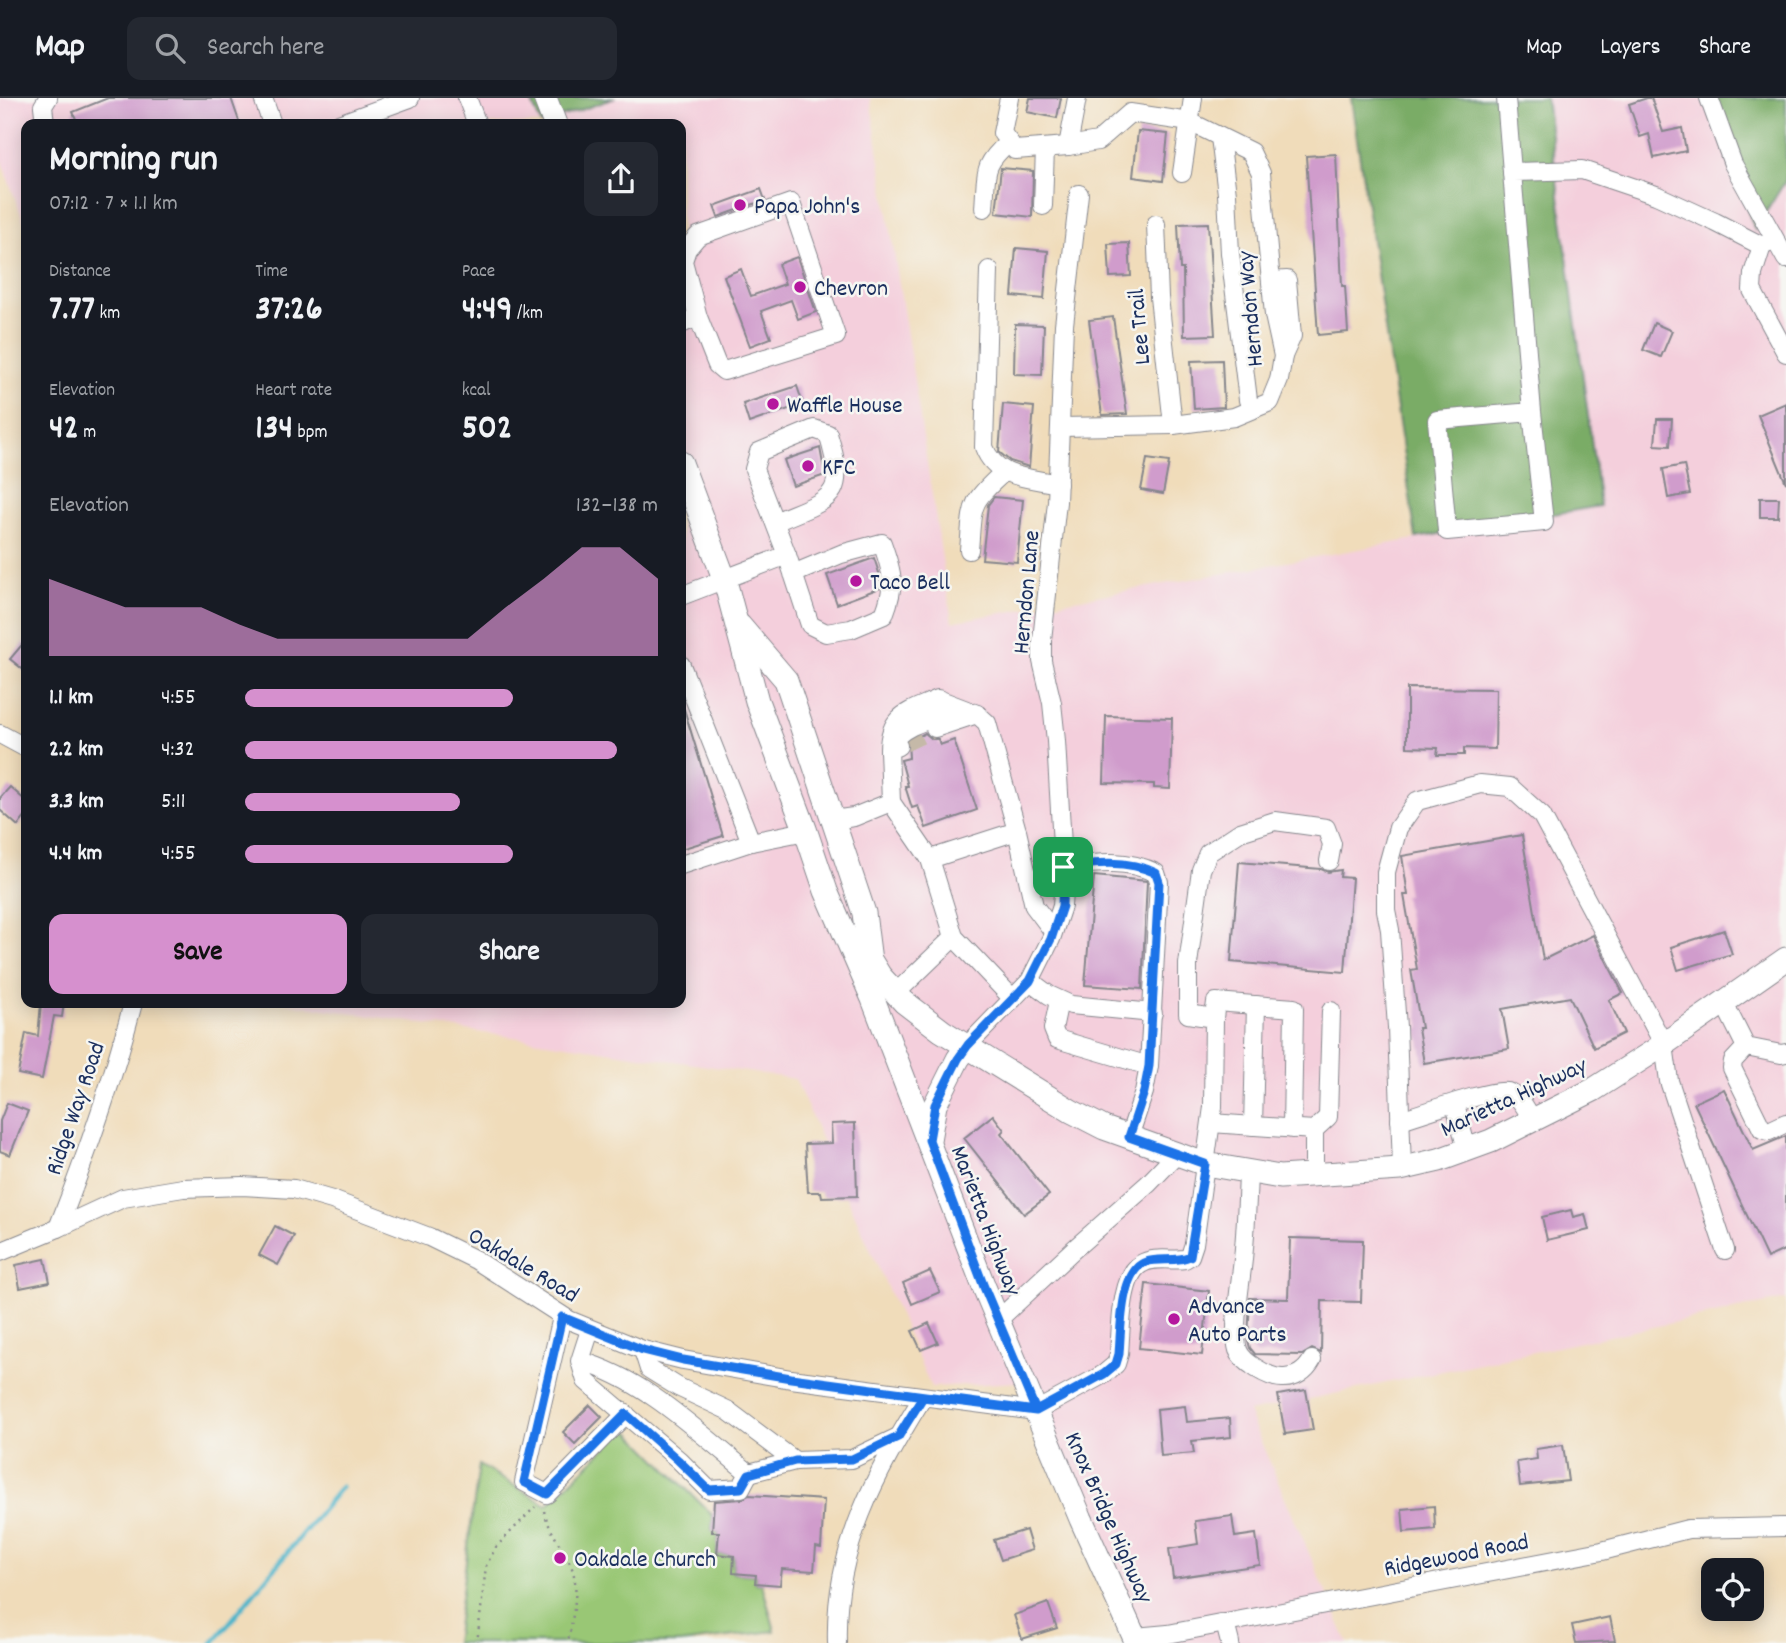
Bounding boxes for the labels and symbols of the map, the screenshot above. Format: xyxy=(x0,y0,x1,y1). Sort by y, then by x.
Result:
place label: Papa John's xyxy=(754,191,860,225)
marker: Papa John's xyxy=(732,197,748,213)
street label: Herndon Way xyxy=(1230,248,1274,368)
place label: Chevron xyxy=(814,273,888,307)
marker: Chevron xyxy=(792,279,808,295)
street label: Lee Trail xyxy=(1121,287,1161,366)
place label: Waffle House xyxy=(787,390,903,424)
marker: Waffle House xyxy=(765,396,781,412)
place label: KFC xyxy=(822,452,856,486)
marker: KFC xyxy=(800,458,816,474)
street label: Herndon Lane xyxy=(1006,529,1050,656)
place label: Taco Bell xyxy=(870,567,950,601)
marker: Taco Bell xyxy=(848,573,864,589)
pin xyxy=(1033,837,1093,897)
street label: Ridge Way Road xyxy=(38,1038,116,1180)
street label: Marietta Highway xyxy=(1435,1049,1594,1148)
street label: Marietta Highway xyxy=(940,1141,1029,1302)
street label: Oakdale Road xyxy=(461,1220,584,1313)
place label: Advance Auto Parts xyxy=(1188,1291,1287,1353)
marker: Advance Auto Parts xyxy=(1166,1311,1182,1327)
street label: Knox Bridge Highway xyxy=(1054,1427,1161,1611)
street label: Ridgewood Road xyxy=(1381,1526,1532,1588)
place label: Oakdale Church xyxy=(574,1544,716,1578)
marker: Oakdale Church xyxy=(552,1550,568,1566)

